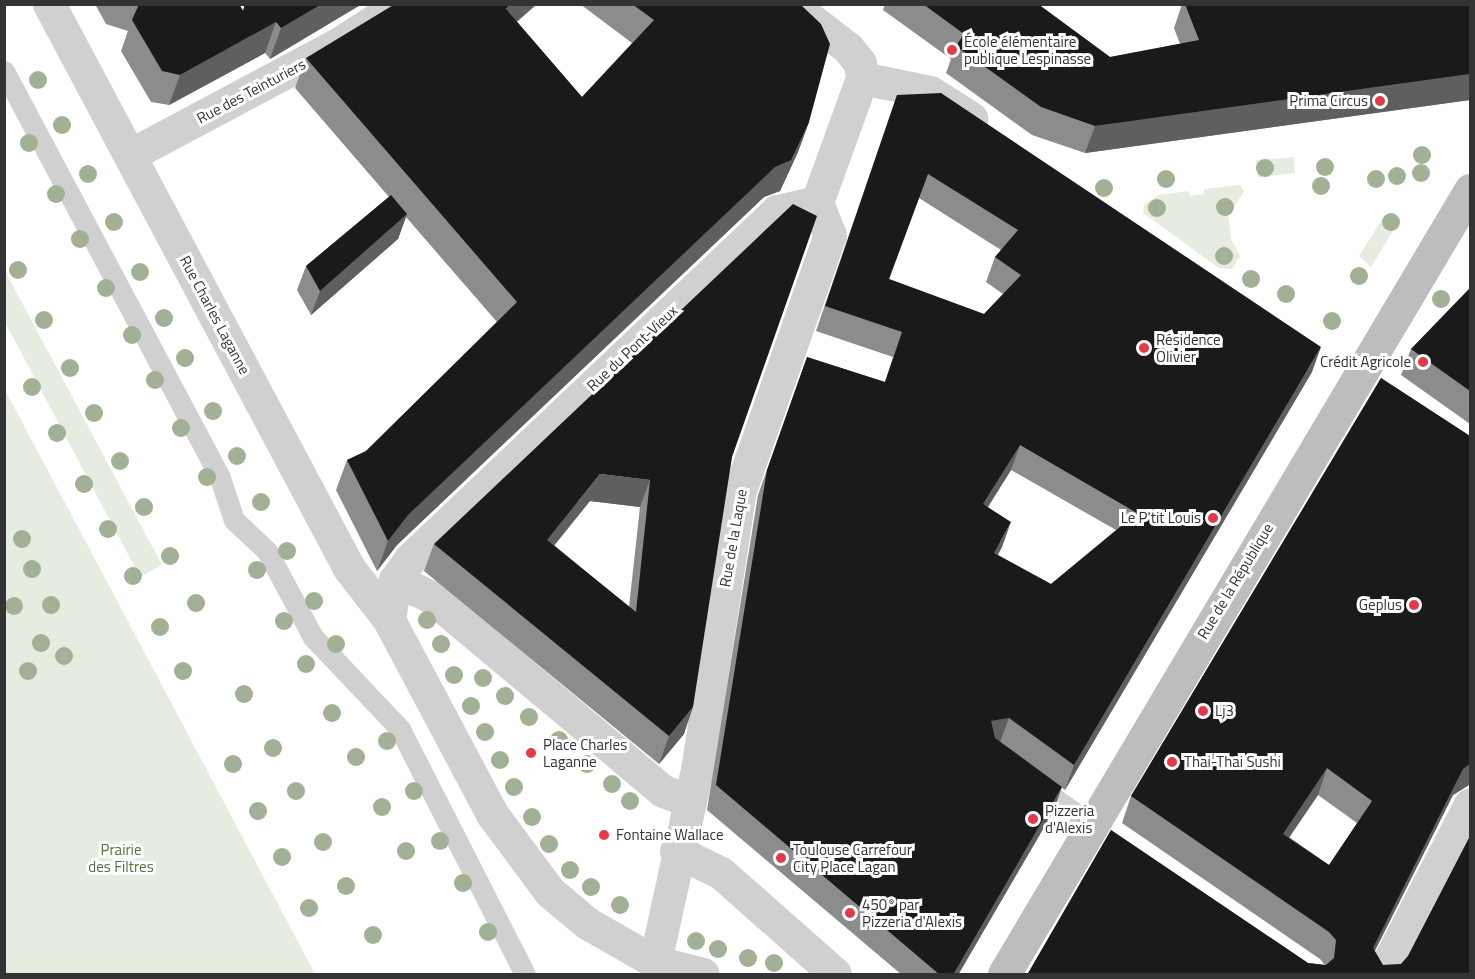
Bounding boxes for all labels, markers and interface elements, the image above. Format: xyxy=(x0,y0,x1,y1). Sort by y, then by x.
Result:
place label: École élémentaire publique Lespinasse xyxy=(964,32,1091,67)
marker: École élémentaire publique Lespinasse xyxy=(945,43,959,57)
street label: Rue des Teinturiers xyxy=(194,55,308,127)
place label: Prima Circus xyxy=(1289,92,1368,110)
marker: Prima Circus xyxy=(1373,94,1387,108)
street label: Rue Charles Laganne xyxy=(176,253,254,377)
street label: Rue du Pont-Vieux xyxy=(583,301,681,395)
place label: Résidence Olivier xyxy=(1156,330,1221,365)
marker: Résidence Olivier xyxy=(1137,341,1151,355)
place label: Crédit Agricole xyxy=(1320,353,1411,371)
marker: Crédit Agricole xyxy=(1416,355,1430,369)
street label: Rue de la Laque xyxy=(716,488,750,588)
place label: Le P'tit Louis xyxy=(1121,509,1201,527)
marker: Le P'tit Louis xyxy=(1206,511,1220,525)
street label: Rue de la République xyxy=(1193,520,1277,642)
place label: Geplus xyxy=(1359,596,1402,614)
marker: Geplus xyxy=(1407,598,1421,612)
place label: Lj3 xyxy=(1215,702,1234,720)
marker: Lj3 xyxy=(1196,704,1210,718)
place label: Place Charles Laganne xyxy=(543,735,627,770)
marker: Place Charles Laganne xyxy=(524,746,538,760)
place label: Thai-Thai Sushi xyxy=(1184,753,1281,771)
marker: Thai-Thai Sushi xyxy=(1165,755,1179,769)
place label: Pizzeria d'Alexis xyxy=(1045,801,1094,836)
marker: Pizzeria d'Alexis xyxy=(1026,812,1040,826)
place label: Fontaine Wallace xyxy=(616,826,724,844)
marker: Fontaine Wallace xyxy=(597,828,611,842)
park label: Prairie des Filtres xyxy=(88,840,154,875)
place label: Toulouse Carrefour City Place Lagan xyxy=(793,840,912,875)
marker: Toulouse Carrefour City Place Lagan xyxy=(774,851,788,865)
place label: 450° par Pizzeria d'Alexis xyxy=(862,895,962,930)
marker: 450° par Pizzeria d'Alexis xyxy=(843,906,857,920)

